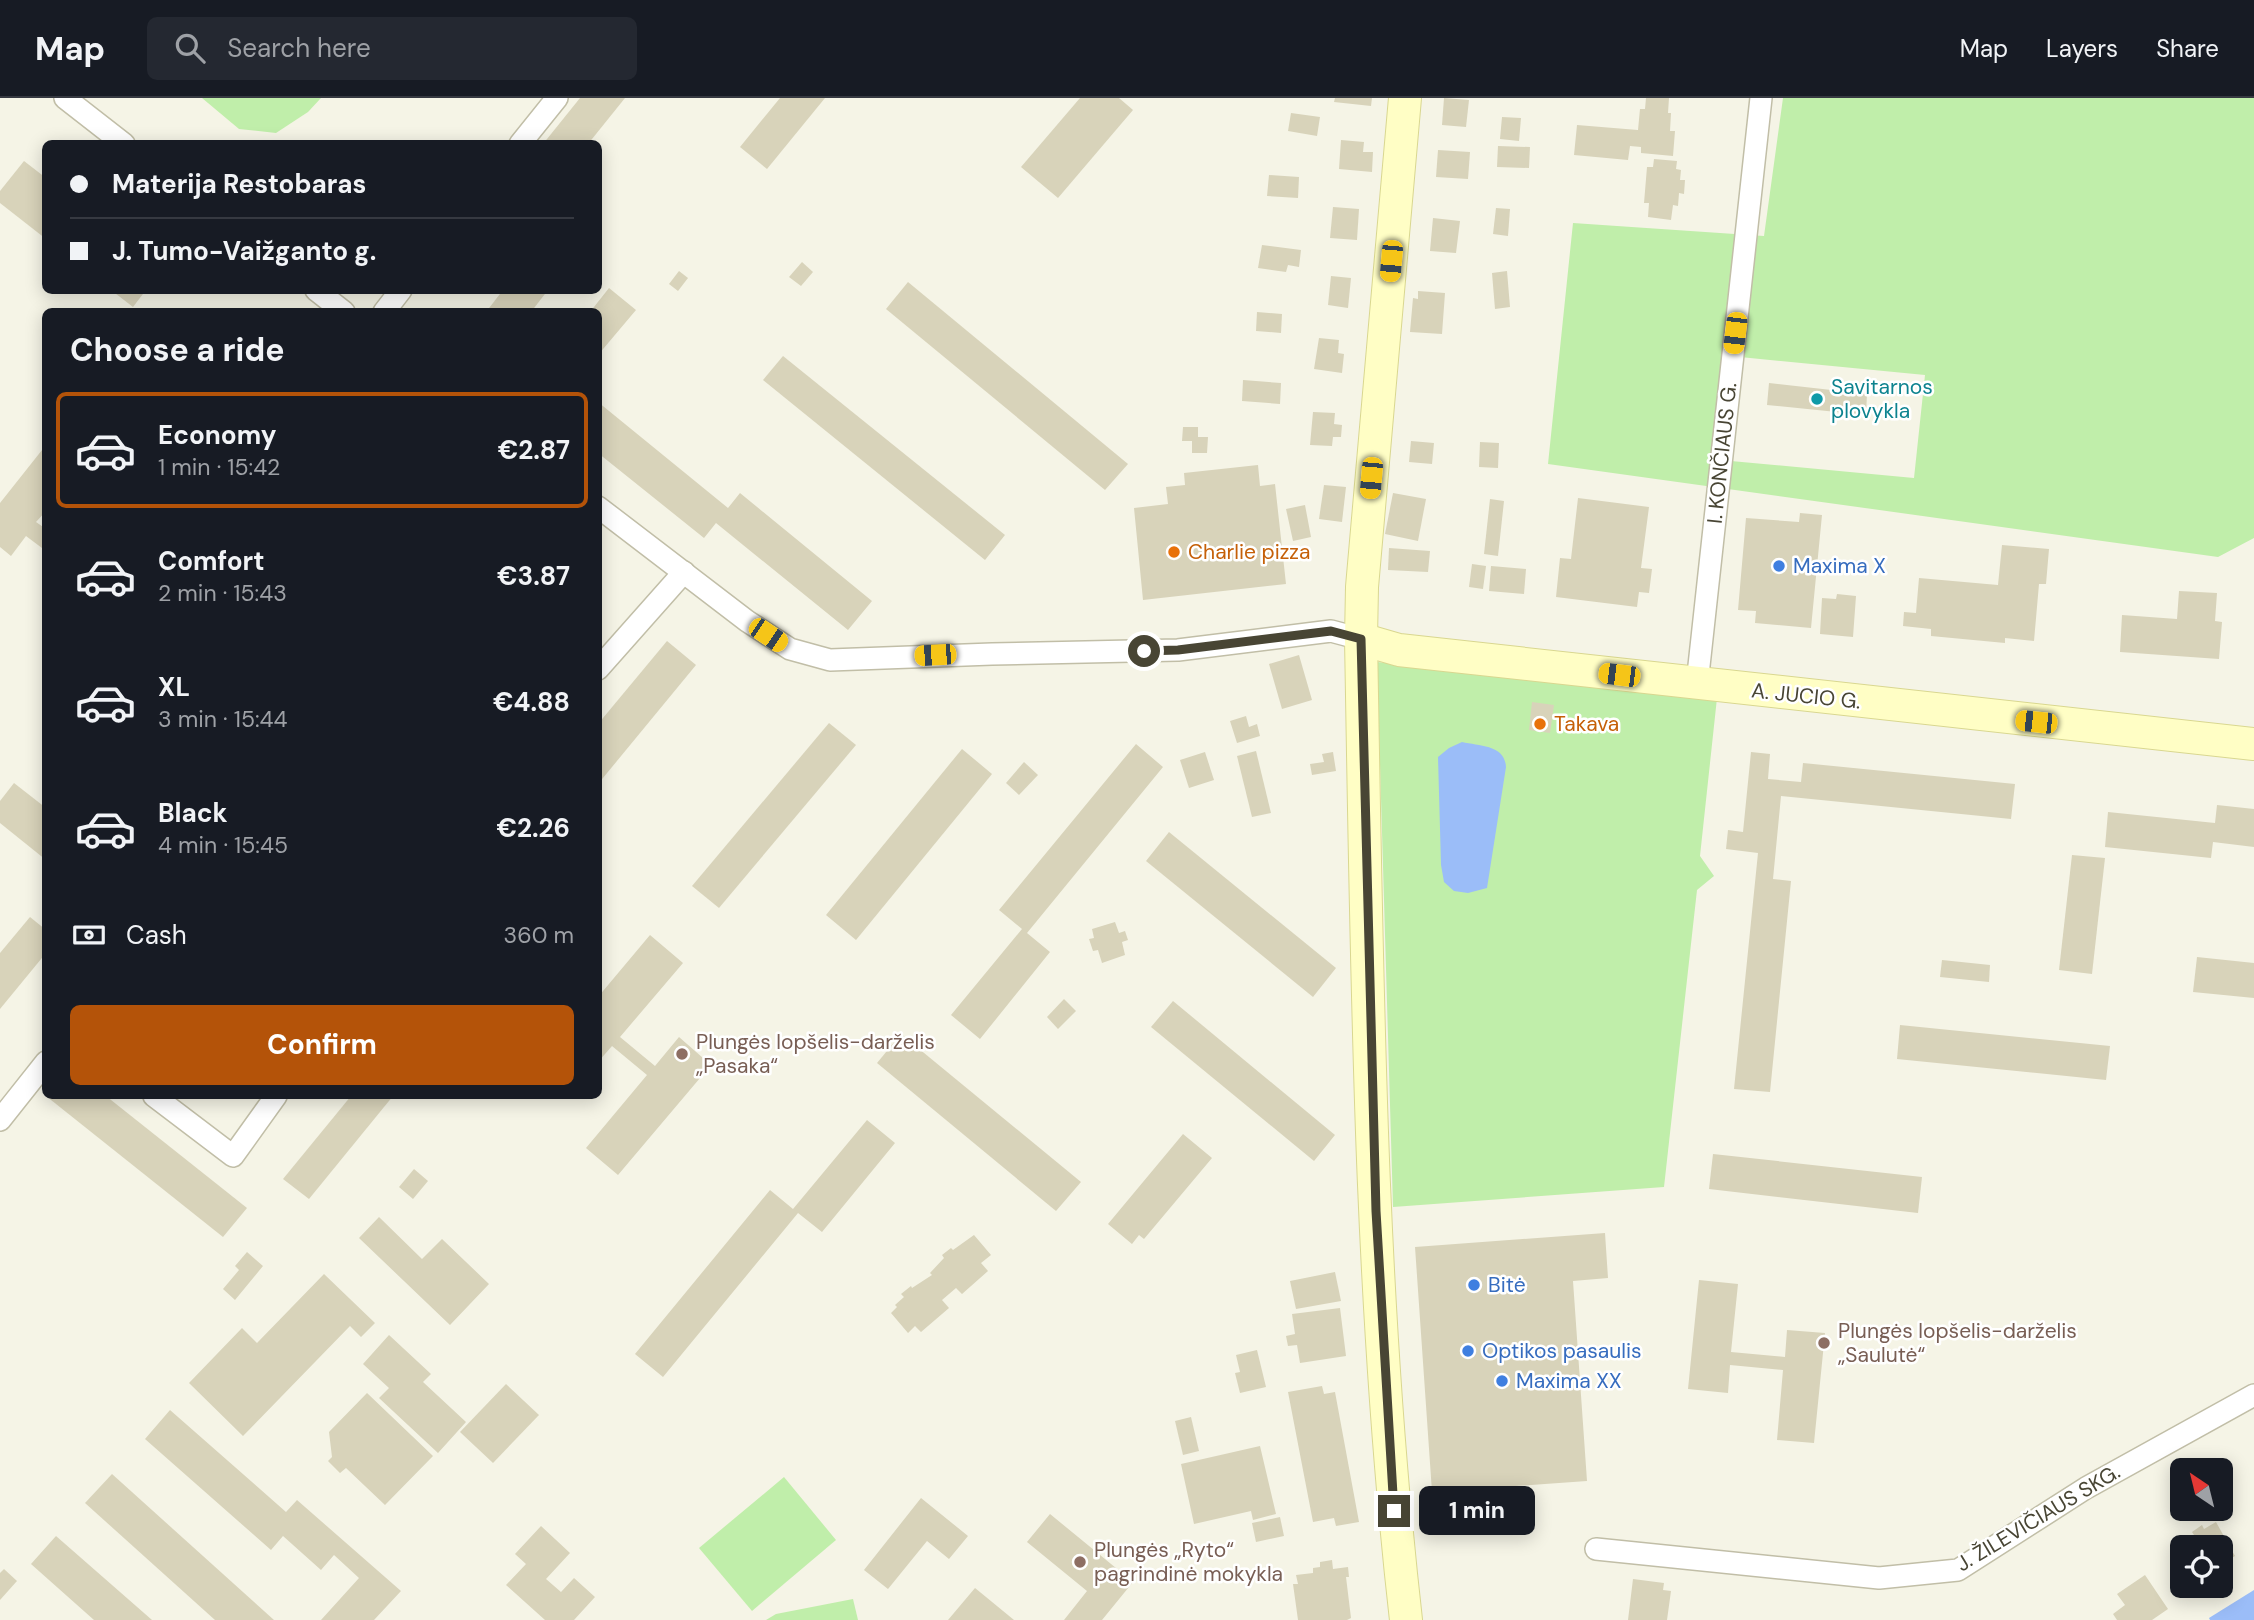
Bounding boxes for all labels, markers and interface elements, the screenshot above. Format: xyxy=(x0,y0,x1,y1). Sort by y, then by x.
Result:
search box xyxy=(147,17,637,80)
text: Map xyxy=(35,27,105,70)
icon: search xyxy=(171,29,209,67)
text: Search here xyxy=(227,31,371,65)
text: Map xyxy=(1960,33,2008,64)
text: Layers xyxy=(2046,33,2118,64)
text: Share xyxy=(2156,33,2219,64)
text: Materija Restobaras xyxy=(112,167,366,201)
text: J. Tumo-Vaižganto g. xyxy=(112,234,376,268)
car xyxy=(1379,239,1404,283)
car xyxy=(1723,311,1748,355)
text: Choose a ride xyxy=(70,329,285,371)
place label: Savitarnos plovykla xyxy=(1831,373,1933,425)
street label: I. KONČIAUS G. xyxy=(1701,381,1743,525)
marker: Savitarnos plovykla xyxy=(1809,391,1825,407)
text: Economy xyxy=(158,418,276,452)
icon: car xyxy=(74,419,137,482)
text: €2.87 xyxy=(498,433,570,467)
text: 1 min · 15:42 xyxy=(158,452,280,482)
car xyxy=(1359,456,1384,500)
place label: Charlie pizza xyxy=(1188,538,1310,566)
text: Comfort xyxy=(158,544,264,578)
marker: Charlie pizza xyxy=(1166,544,1182,560)
icon: car xyxy=(74,545,137,608)
place label: Maxima X xyxy=(1793,552,1886,580)
marker: Maxima X xyxy=(1771,558,1787,574)
text: €3.87 xyxy=(497,559,570,593)
text: 2 min · 15:43 xyxy=(158,578,287,608)
car xyxy=(745,615,792,655)
route start xyxy=(1128,635,1160,667)
car xyxy=(914,643,957,667)
car xyxy=(1597,662,1642,688)
text: XL xyxy=(158,670,190,704)
icon: car xyxy=(74,671,137,734)
street label: A. JUCIO G. xyxy=(1750,676,1862,716)
text: €4.88 xyxy=(493,685,570,719)
text: 3 min · 15:44 xyxy=(158,704,288,734)
car xyxy=(2015,709,2058,735)
place label: Takava xyxy=(1554,710,1619,738)
marker: Takava xyxy=(1532,716,1548,732)
text: Black xyxy=(158,796,228,830)
icon: car xyxy=(74,797,137,860)
text: €2.26 xyxy=(496,811,570,845)
text: 4 min · 15:45 xyxy=(158,830,288,860)
icon: cash xyxy=(70,916,108,954)
text: Cash xyxy=(126,918,187,952)
text: 360 m xyxy=(504,920,574,950)
button: Confirm xyxy=(70,1005,574,1085)
place label: Plungės lopšelis-darželis „Pasaka“ xyxy=(696,1028,935,1080)
marker: Plungės lopšelis-darželis „Pasaka“ xyxy=(674,1046,690,1062)
place label: Bitė xyxy=(1488,1271,1526,1299)
marker: Bitė xyxy=(1466,1277,1482,1293)
place label: Plungės lopšelis-darželis „Saulutė“ xyxy=(1838,1317,2077,1369)
marker: Plungės lopšelis-darželis „Saulutė“ xyxy=(1816,1335,1832,1351)
place label: Optikos pasaulis xyxy=(1482,1337,1642,1365)
marker: Optikos pasaulis xyxy=(1460,1343,1476,1359)
place label: Maxima XX xyxy=(1516,1367,1622,1395)
marker: Maxima XX xyxy=(1494,1373,1510,1389)
street label: J. ŽILEVIČIAUS SKG. xyxy=(1951,1458,2125,1578)
north arrow xyxy=(2170,1458,2233,1521)
map controls xyxy=(2170,1458,2233,1598)
callout: 1 min xyxy=(1418,1486,1534,1536)
route end xyxy=(1378,1495,1410,1527)
text: 1 min xyxy=(1449,1495,1505,1525)
button: locate xyxy=(2170,1535,2233,1598)
place label: Plungės „Ryto“ pagrindinė mokykla xyxy=(1094,1536,1283,1588)
marker: Plungės „Ryto“ pagrindinė mokykla xyxy=(1072,1554,1088,1570)

